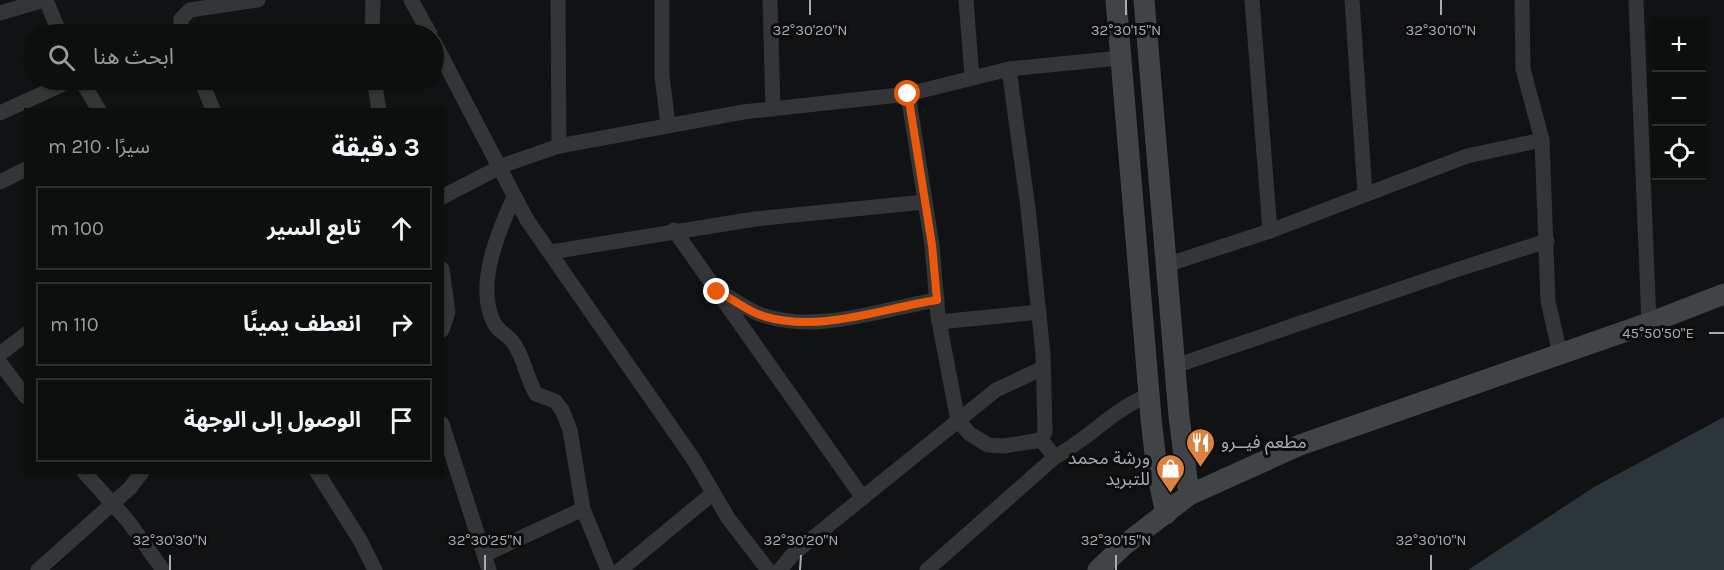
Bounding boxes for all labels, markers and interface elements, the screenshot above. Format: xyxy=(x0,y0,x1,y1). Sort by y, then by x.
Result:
map controls xyxy=(1652,18,1706,180)
button: + xyxy=(1652,18,1706,72)
text: 32°30'20"N xyxy=(773,21,847,39)
text: 32°30'15"N xyxy=(1091,21,1161,39)
text: 32°30'10"N xyxy=(1405,21,1477,39)
search box xyxy=(24,24,444,90)
icon: search xyxy=(45,41,78,74)
text: ابحث هنا xyxy=(93,44,174,70)
button: − xyxy=(1652,72,1706,126)
route start xyxy=(894,80,920,106)
button: locate xyxy=(1652,126,1706,180)
text: 3 دقيقة xyxy=(332,132,420,163)
text: سيرًا · 210 m xyxy=(48,135,150,158)
icon: ahead xyxy=(385,212,418,245)
text: تابع السير xyxy=(267,215,361,241)
text: 100 m xyxy=(50,217,104,240)
route end xyxy=(703,278,729,304)
icon: right xyxy=(385,308,418,341)
text: انعطف يمينًا xyxy=(243,311,361,337)
text: 110 m xyxy=(50,313,99,336)
text: 45°50'50"E xyxy=(1622,324,1694,342)
icon: arrive xyxy=(385,404,418,437)
text: الوصول إلى الوجهة xyxy=(184,407,361,433)
restaurant icon: مطعم فيــرو xyxy=(1184,426,1216,468)
place label: مطعم فيــرو xyxy=(1221,431,1307,455)
place label: ورشة محمد للتبريد xyxy=(1068,447,1150,490)
shop icon: ورشة محمد للتبريد xyxy=(1155,452,1187,494)
text: 32°30'30"N xyxy=(132,531,208,549)
text: 32°30'25"N xyxy=(448,531,522,549)
text: 32°30'20"N xyxy=(764,531,838,549)
text: 32°30'15"N xyxy=(1081,531,1151,549)
text: 32°30'10"N xyxy=(1395,531,1467,549)

